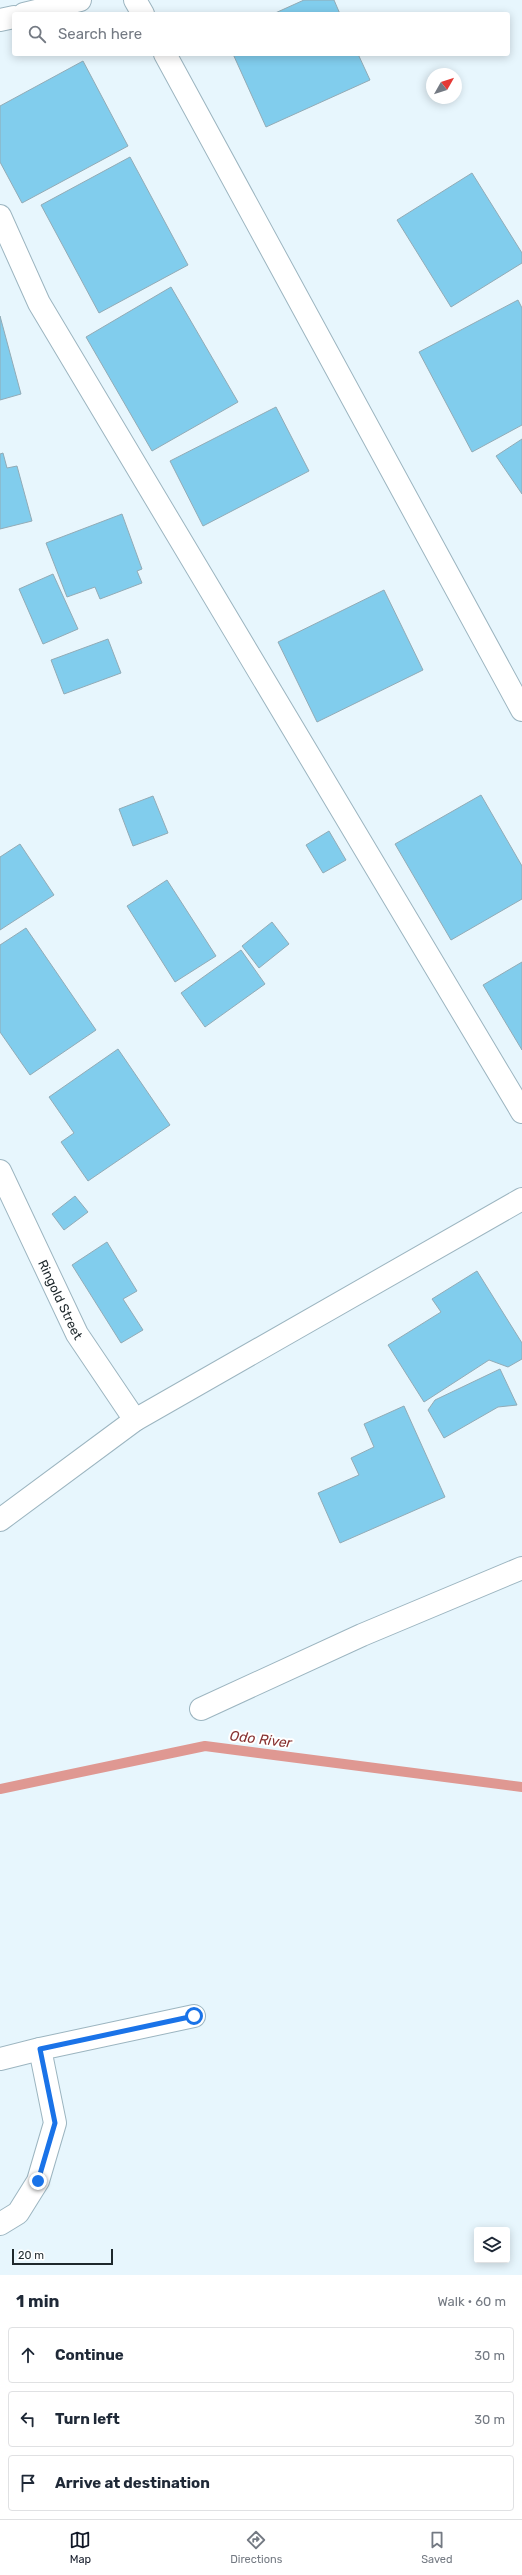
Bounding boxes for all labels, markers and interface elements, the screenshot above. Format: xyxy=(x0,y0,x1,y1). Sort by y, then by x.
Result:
search box xyxy=(12,12,510,56)
icon: search xyxy=(26,23,48,45)
text: Search here xyxy=(58,25,142,43)
north arrow xyxy=(426,68,462,104)
street label: Ringold Street xyxy=(35,1257,86,1343)
water label: Odo River xyxy=(229,1727,294,1752)
route start xyxy=(185,2007,203,2025)
route end xyxy=(29,2172,47,2190)
map controls xyxy=(474,2227,510,2263)
button: layers xyxy=(474,2227,510,2263)
scale bar xyxy=(12,2247,113,2266)
text: 20 m xyxy=(18,2249,44,2262)
text: 1 min xyxy=(16,2291,59,2311)
text: Walk · 60 m xyxy=(437,2294,506,2309)
icon: ahead xyxy=(17,2344,39,2366)
text: Continue xyxy=(55,2346,124,2364)
text: 30 m xyxy=(474,2348,505,2363)
icon: left xyxy=(17,2408,39,2430)
text: Turn left xyxy=(55,2410,120,2428)
text: 30 m xyxy=(474,2412,505,2427)
icon: arrive xyxy=(17,2472,39,2494)
text: Arrive at destination xyxy=(55,2474,210,2492)
tab: Map xyxy=(69,2529,91,2566)
tab: Directions xyxy=(230,2529,282,2566)
tab: Saved xyxy=(421,2529,453,2566)

